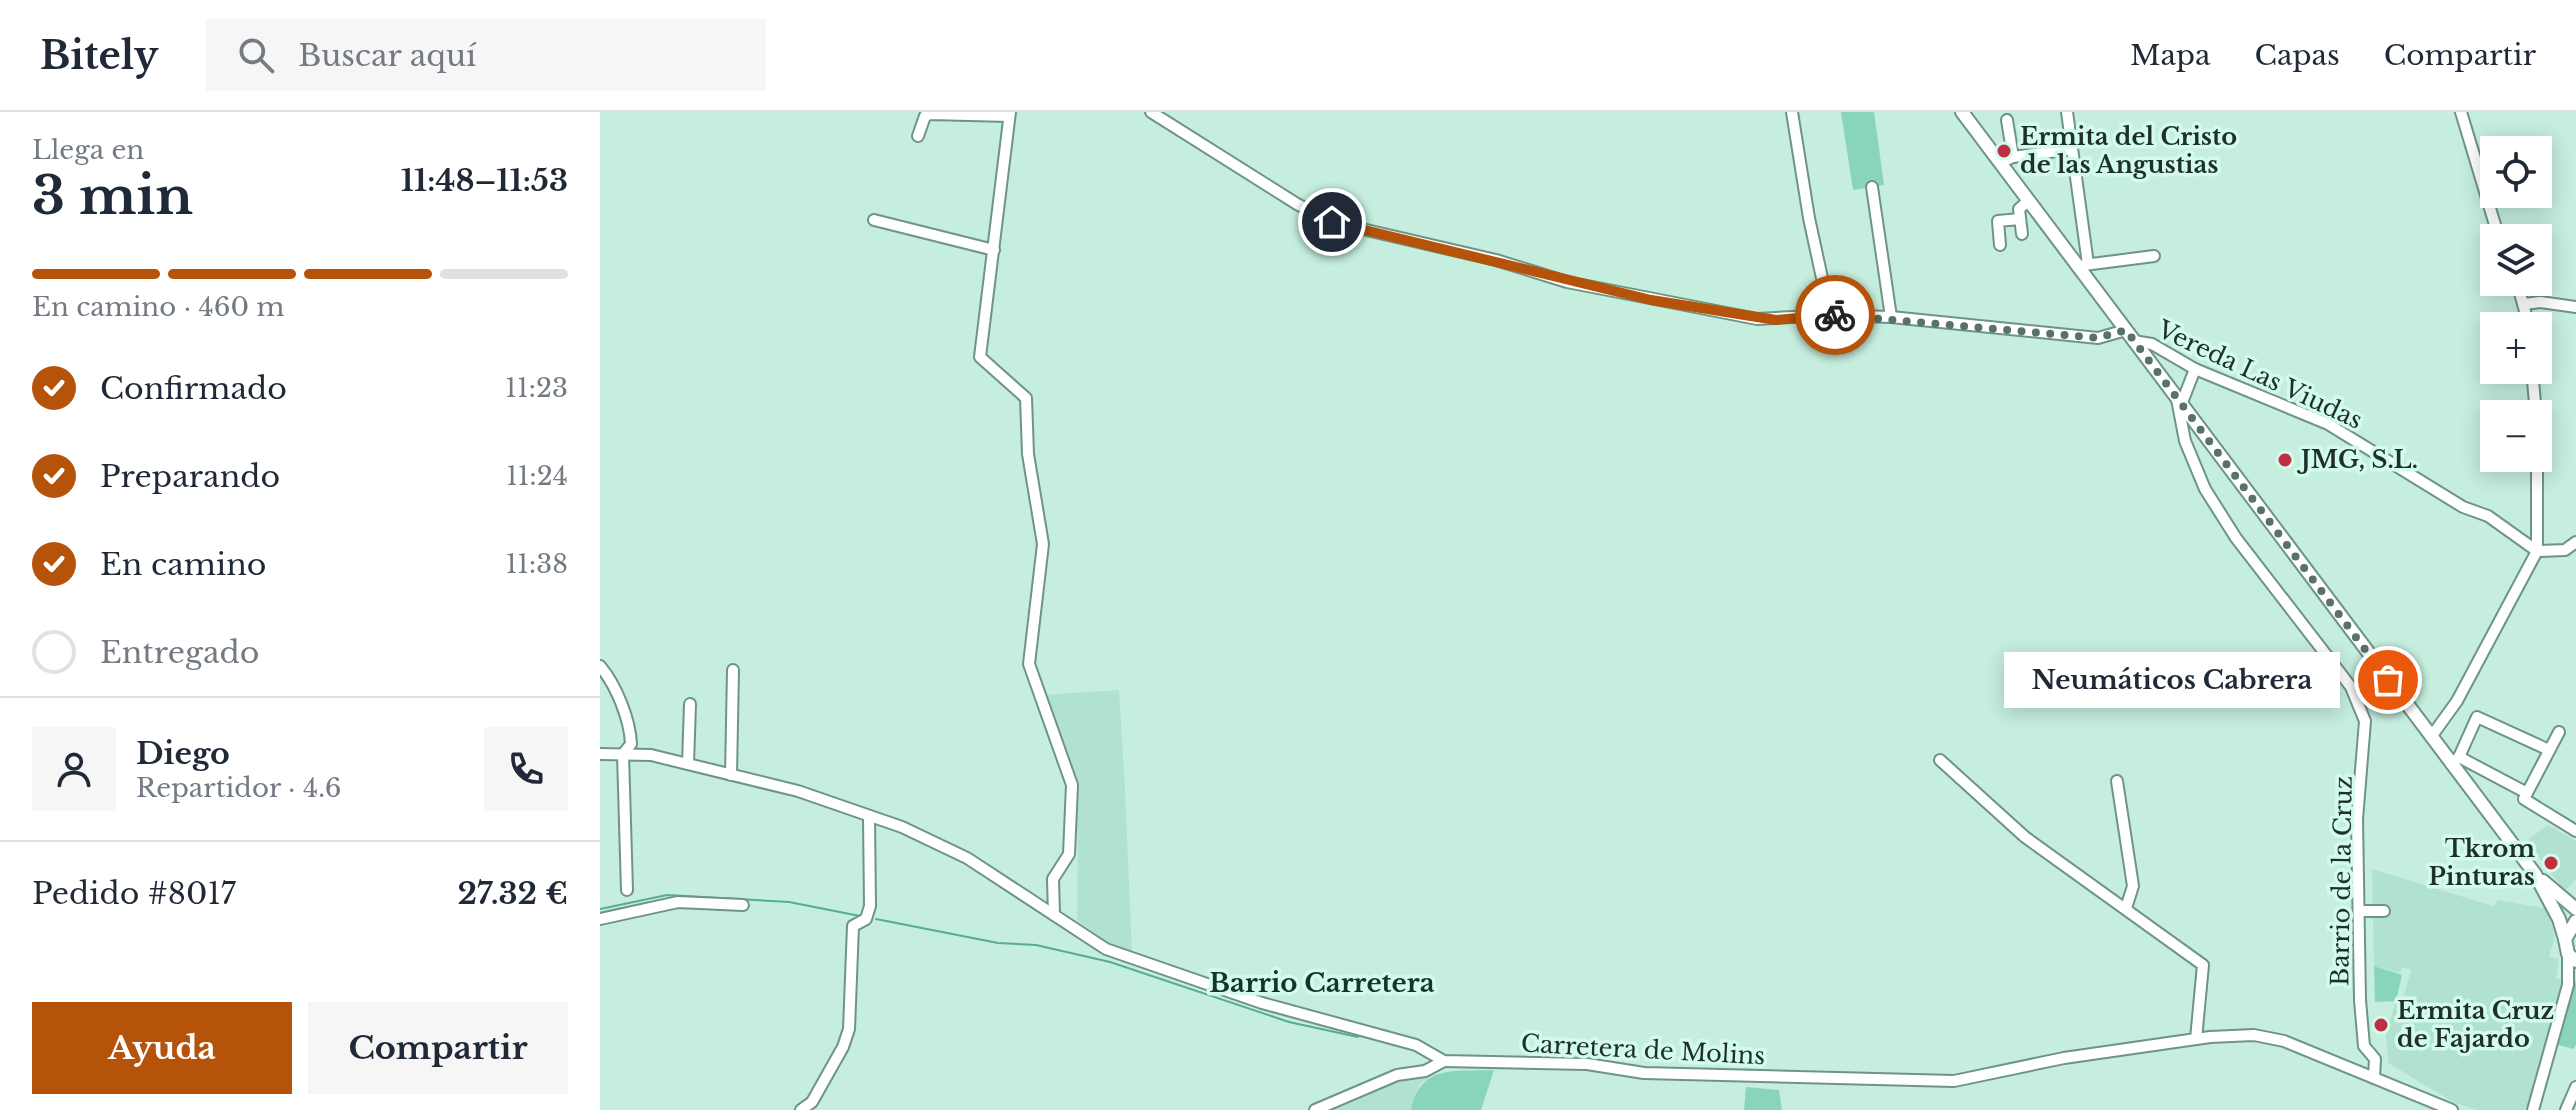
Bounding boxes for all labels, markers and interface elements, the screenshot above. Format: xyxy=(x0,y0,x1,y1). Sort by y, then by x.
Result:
search box xyxy=(206,19,766,91)
text: Bitely xyxy=(40,32,158,79)
icon: search xyxy=(234,33,278,77)
text: Buscar aquí xyxy=(298,37,476,74)
text: Mapa xyxy=(2130,38,2211,73)
text: Capas xyxy=(2255,38,2340,73)
text: Compartir xyxy=(2384,38,2536,73)
place label: Ermita del Cristo de las Angustias xyxy=(2020,122,2237,179)
text: Llega en xyxy=(32,134,144,166)
map controls xyxy=(2480,136,2552,472)
button: locate xyxy=(2480,136,2552,208)
marker: Ermita del Cristo de las Angustias xyxy=(1995,142,2013,160)
text: 11:48–11:53 xyxy=(401,162,568,199)
text: 3 min xyxy=(32,164,193,228)
pin xyxy=(1298,188,1366,256)
icon: home xyxy=(1310,200,1354,244)
button: layers xyxy=(2480,224,2552,296)
courier xyxy=(1795,275,1875,355)
text: En camino · 460 m xyxy=(32,291,284,323)
icon: bike xyxy=(1813,293,1857,337)
button: + xyxy=(2480,312,2552,384)
street label: Vereda Las Viudas xyxy=(2152,314,2367,435)
icon: check xyxy=(32,366,76,410)
text: Confirmado xyxy=(100,370,287,407)
text: 11:23 xyxy=(505,372,568,404)
button: − xyxy=(2480,400,2552,472)
place label: JMG, S.L. xyxy=(2296,445,2418,474)
marker: JMG, S.L. xyxy=(2276,451,2294,469)
icon: check xyxy=(32,454,76,498)
text: Preparando xyxy=(100,458,280,495)
text: 11:24 xyxy=(506,460,568,492)
icon: check xyxy=(32,542,76,586)
text: En camino xyxy=(100,546,266,583)
text: 11:38 xyxy=(506,548,568,580)
text: Entregado xyxy=(100,634,259,671)
pin xyxy=(2354,646,2422,714)
callout: Neumáticos Cabrera xyxy=(2004,652,2340,708)
icon: bag xyxy=(2366,658,2410,702)
text: Neumáticos Cabrera xyxy=(2032,664,2312,696)
button: person xyxy=(32,727,116,811)
button: phone xyxy=(484,727,568,811)
text: Diego xyxy=(136,735,230,772)
text: Repartidor · 4.6 xyxy=(136,772,341,804)
street label: Barrio de la Cruz xyxy=(2325,776,2358,986)
place label: Tkrom Pinturas xyxy=(2429,834,2535,891)
marker: Tkrom Pinturas xyxy=(2542,854,2560,872)
text: Pedido #8017 xyxy=(32,875,236,912)
text: 27.32 € xyxy=(457,875,568,912)
district label: Barrio Carretera xyxy=(1209,967,1435,999)
place label: Ermita Cruz de Fajardo xyxy=(2397,996,2554,1053)
button: Ayuda xyxy=(32,1002,292,1094)
button: Compartir xyxy=(308,1002,568,1094)
marker: Ermita Cruz de Fajardo xyxy=(2372,1016,2390,1034)
street label: Carretera de Molins xyxy=(1520,1029,1766,1070)

